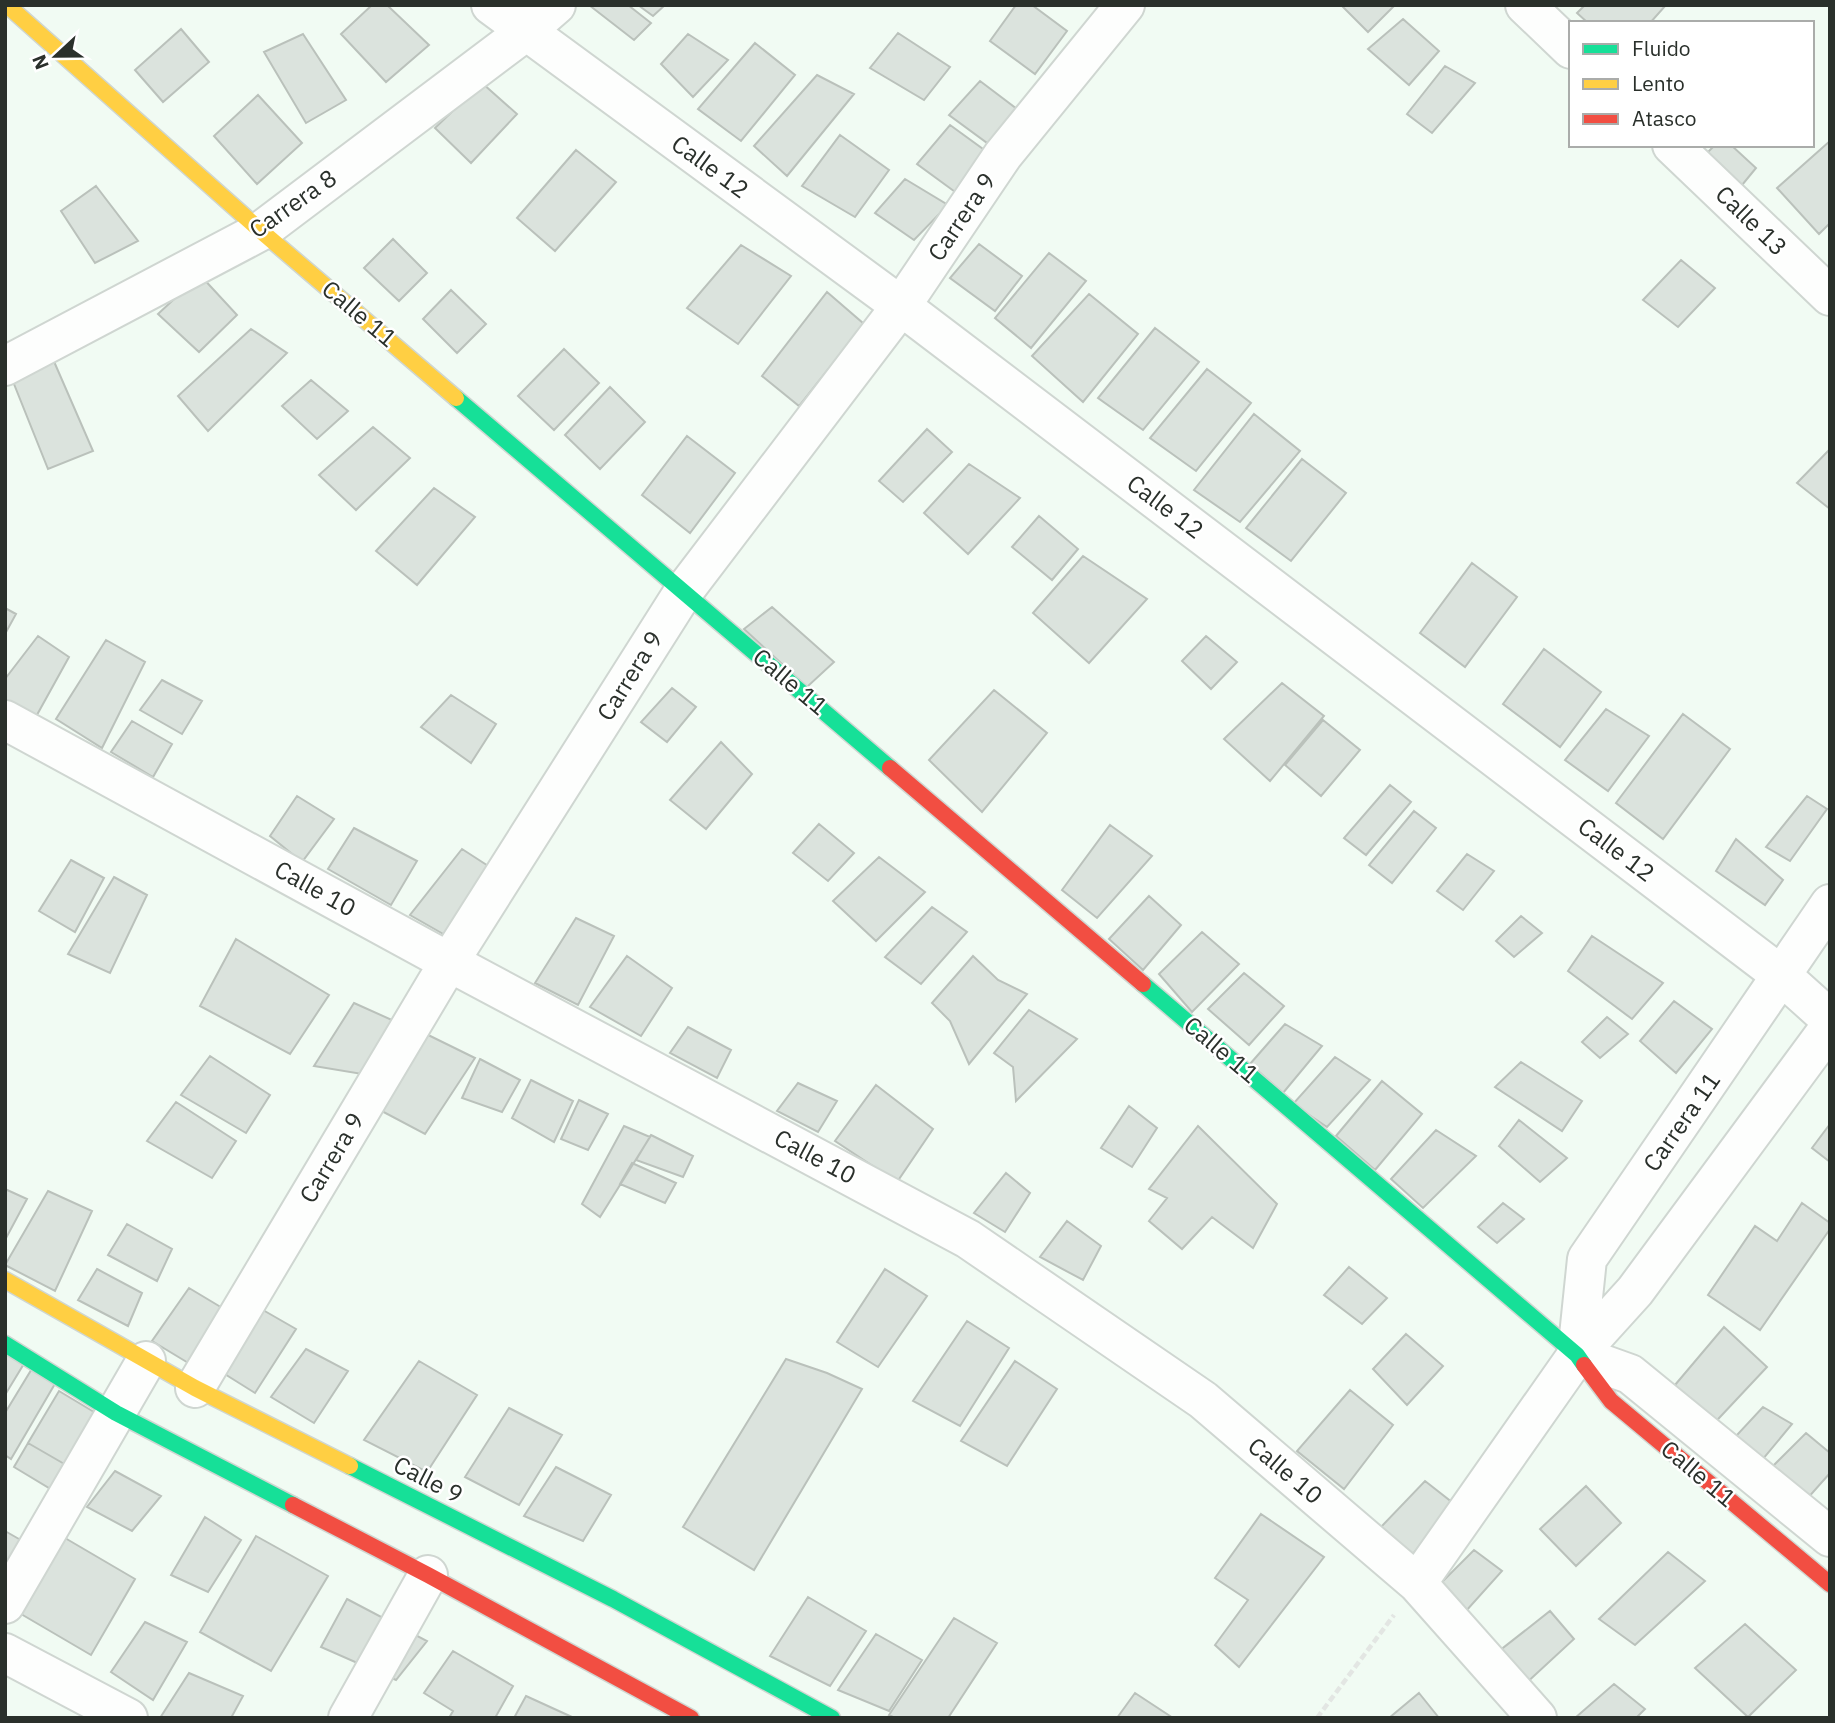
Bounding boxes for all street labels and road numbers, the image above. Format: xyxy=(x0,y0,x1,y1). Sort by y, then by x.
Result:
street label: Calle 12 xyxy=(665,127,756,205)
street label: Carrera 8 xyxy=(242,161,343,245)
street label: Carrera 9 xyxy=(920,166,1002,267)
street label: Calle 13 xyxy=(1709,178,1795,262)
street label: Calle 11 xyxy=(316,273,404,354)
street label: Calle 12 xyxy=(1121,467,1210,546)
street label: Carrera 9 xyxy=(589,625,669,726)
street label: Calle 11 xyxy=(747,641,835,722)
street label: Calle 12 xyxy=(1572,810,1661,889)
street label: Calle 10 xyxy=(269,853,362,924)
street label: Calle 11 xyxy=(1178,1009,1266,1090)
street label: Carrera 11 xyxy=(1635,1065,1727,1177)
street label: Carrera 9 xyxy=(292,1106,371,1209)
street label: Calle 10 xyxy=(769,1121,862,1191)
street label: Calle 10 xyxy=(1242,1430,1330,1511)
street label: Calle 11 xyxy=(1655,1433,1743,1514)
street label: Calle 9 xyxy=(388,1448,469,1510)

